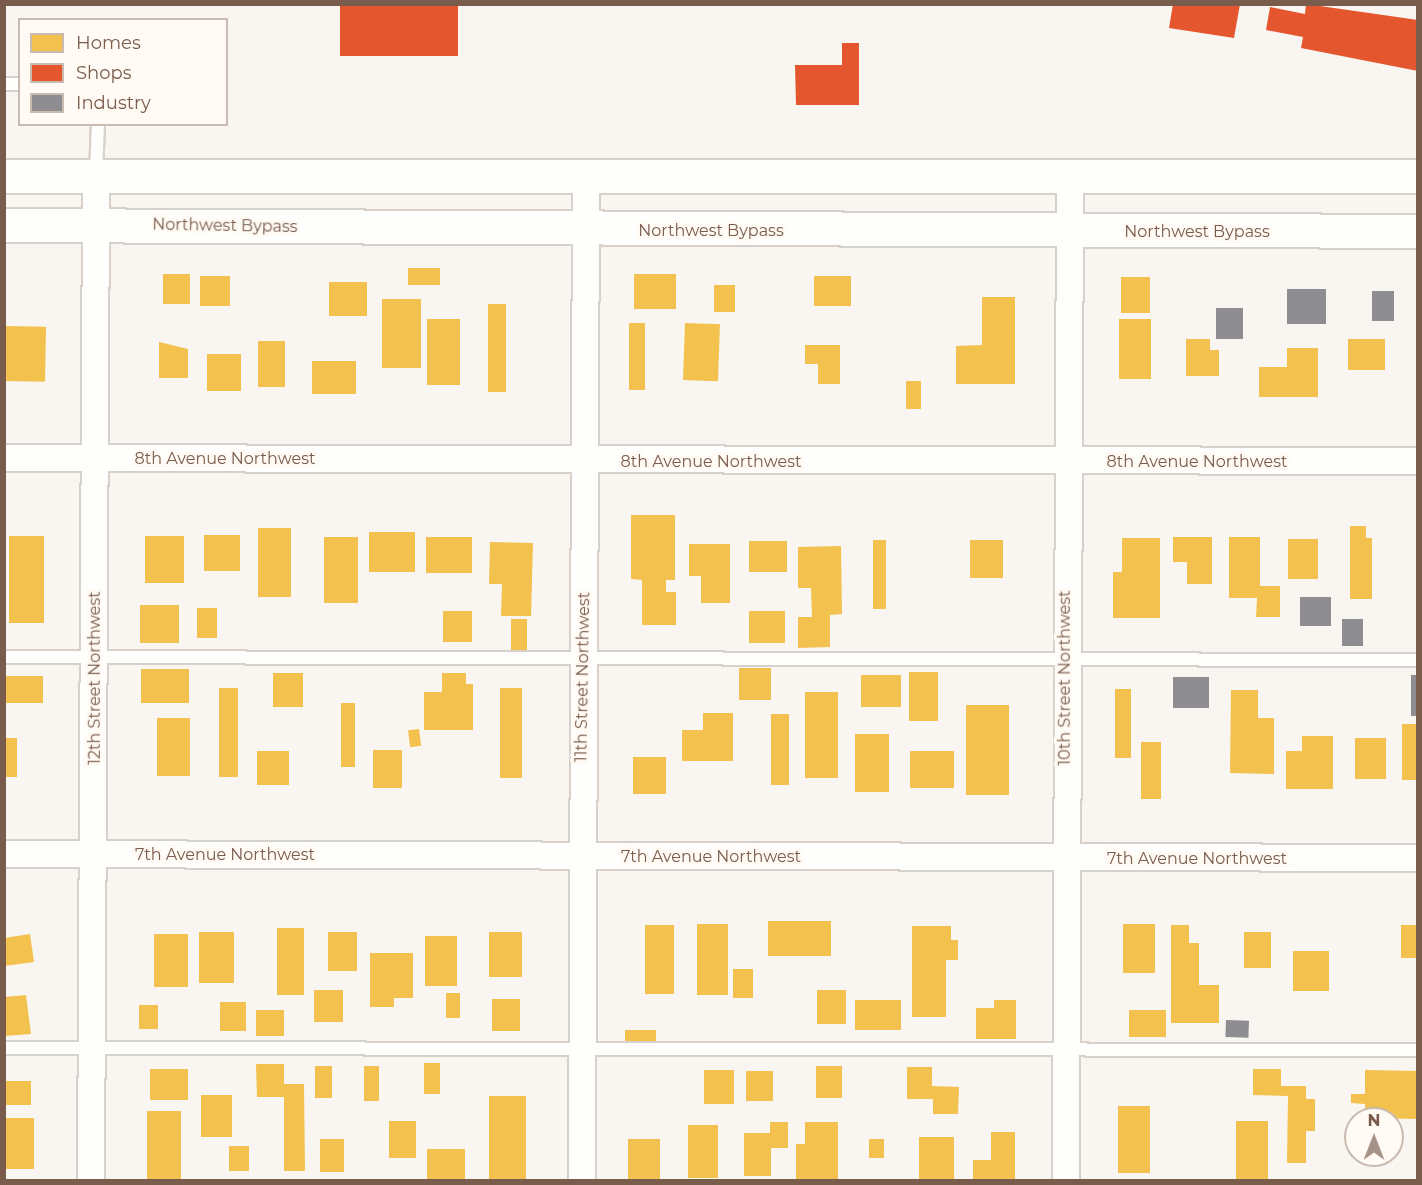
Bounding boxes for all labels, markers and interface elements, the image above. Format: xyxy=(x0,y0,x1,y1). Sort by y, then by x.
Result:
legend xyxy=(18,18,228,126)
text: Homes xyxy=(76,32,141,54)
text: Shops xyxy=(76,62,132,84)
text: Industry xyxy=(76,92,151,114)
street label: Northwest Bypass xyxy=(152,215,298,237)
street label: Northwest Bypass xyxy=(638,221,784,241)
street label: Northwest Bypass xyxy=(1124,222,1270,242)
street label: 8th Avenue Northwest xyxy=(135,449,315,469)
street label: 8th Avenue Northwest xyxy=(621,452,801,472)
street label: 8th Avenue Northwest xyxy=(1107,452,1287,472)
street label: 10th Street Northwest xyxy=(1055,590,1075,766)
street label: 12th Street Northwest xyxy=(85,591,105,765)
street label: 11th Street Northwest xyxy=(572,592,594,762)
street label: 7th Avenue Northwest xyxy=(135,845,315,865)
street label: 7th Avenue Northwest xyxy=(621,847,801,867)
street label: 7th Avenue Northwest xyxy=(1107,849,1287,869)
north arrow xyxy=(1344,1107,1404,1167)
text: N xyxy=(1368,1111,1380,1130)

